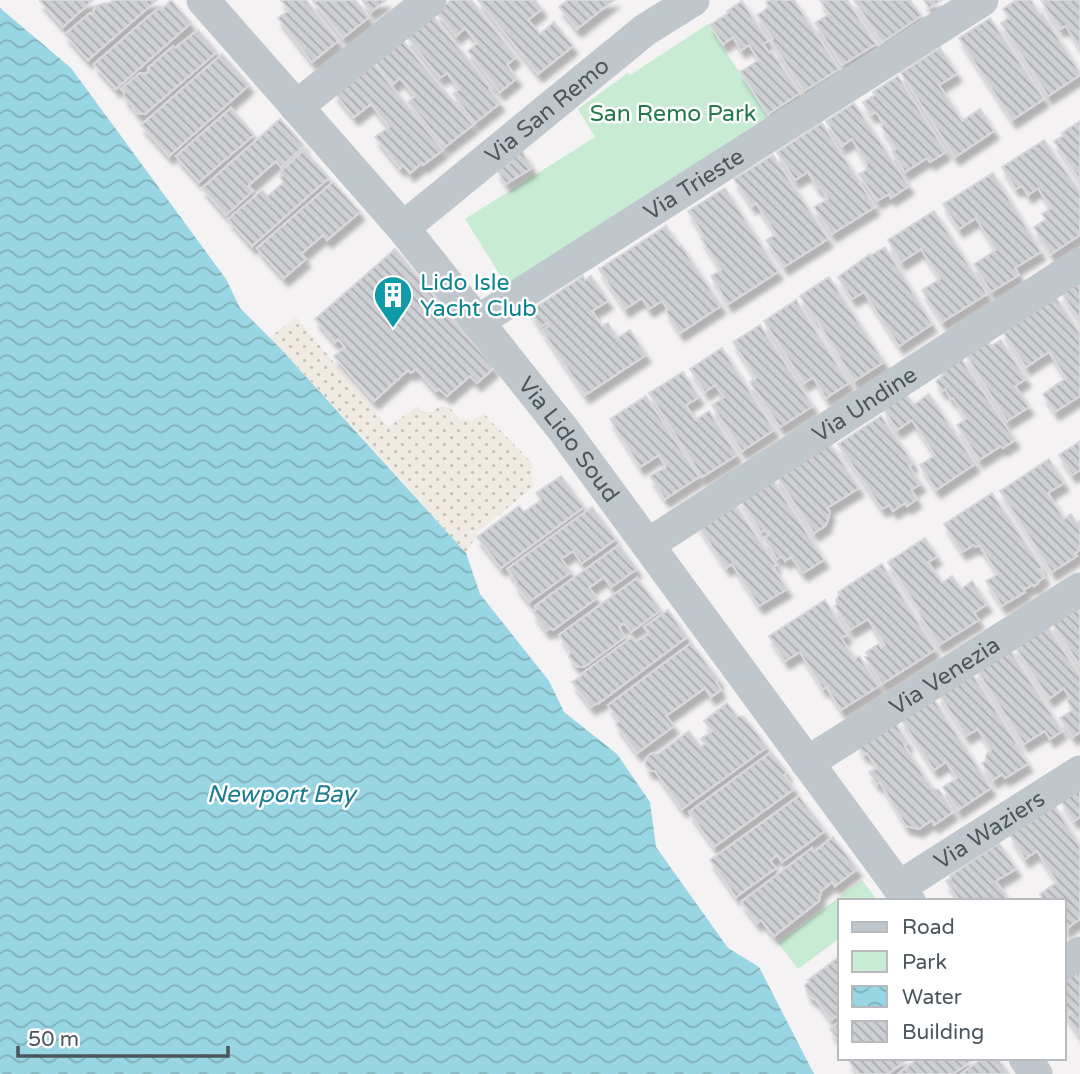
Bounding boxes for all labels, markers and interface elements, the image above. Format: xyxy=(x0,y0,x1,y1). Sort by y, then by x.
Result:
street label: Via San Remo xyxy=(480,52,615,170)
park label: San Remo Park xyxy=(590,100,756,128)
street label: Via Trieste xyxy=(639,142,749,227)
place label: Lido Isle Yacht Club xyxy=(420,269,537,323)
building icon: Lido Isle Yacht Club xyxy=(372,274,414,329)
street label: Via Undine xyxy=(808,361,922,449)
street label: Via Lido Soud xyxy=(512,371,625,508)
street label: Via Venezia xyxy=(885,631,1005,722)
water label: Newport Bay xyxy=(207,780,358,809)
street label: Via Waziers xyxy=(929,785,1050,876)
legend xyxy=(838,899,1066,1060)
text: Road xyxy=(902,915,955,940)
text: Park xyxy=(902,950,947,975)
text: Water xyxy=(902,985,962,1010)
scale bar xyxy=(18,1014,228,1058)
text: Building xyxy=(902,1020,984,1045)
text: 50 m xyxy=(28,1027,79,1052)

